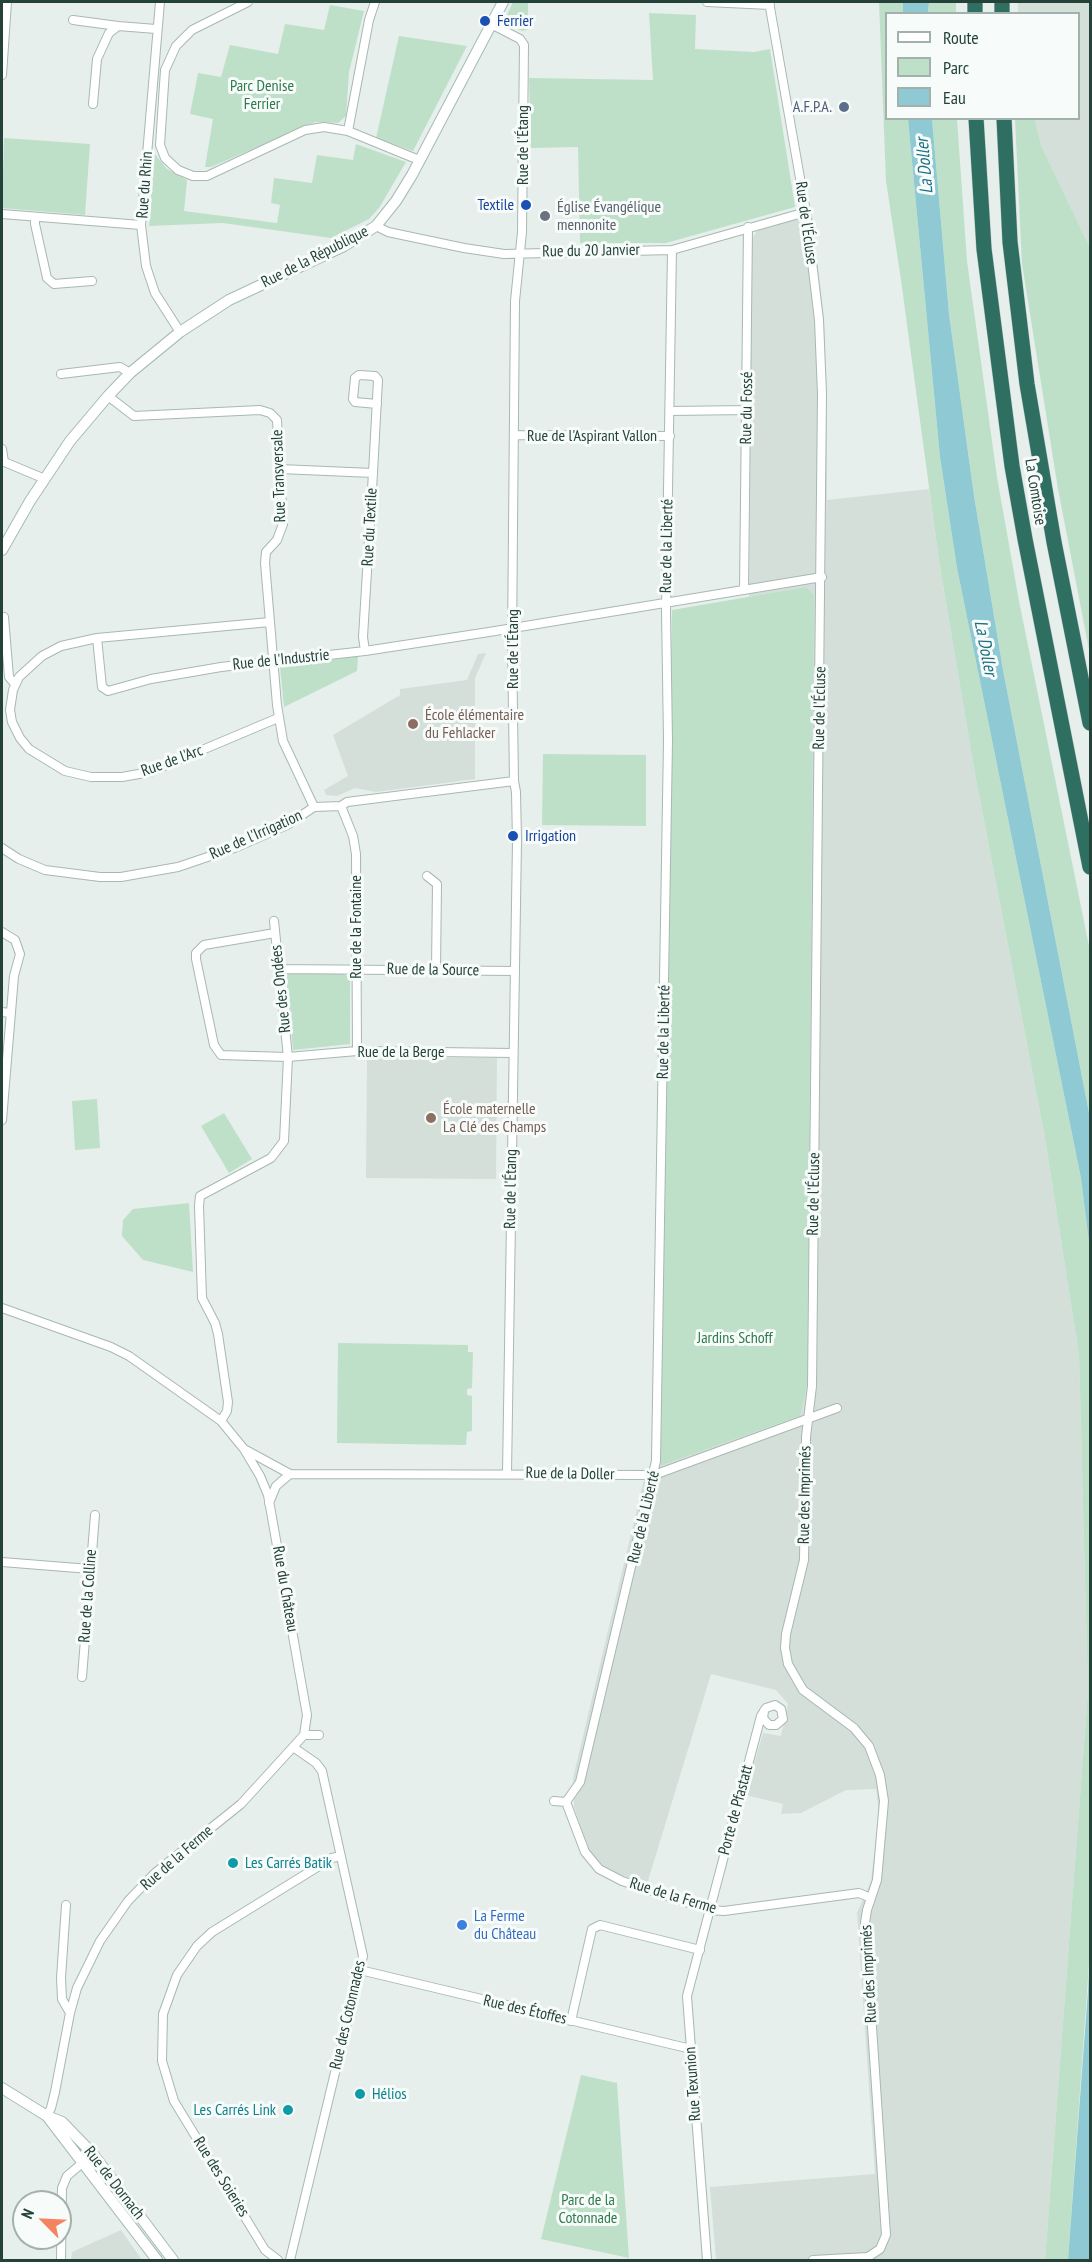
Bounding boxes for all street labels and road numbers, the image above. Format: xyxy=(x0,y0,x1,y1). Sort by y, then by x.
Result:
street label: Rue de l'Étang xyxy=(513,105,533,185)
street label: Rue du Rhin xyxy=(133,151,157,219)
street label: Rue de l'Écluse xyxy=(791,180,821,266)
street label: Rue de la République xyxy=(258,222,372,292)
street label: Rue du 20 Janvier xyxy=(542,241,640,261)
street label: Rue du Fossé xyxy=(737,371,757,445)
street label: Rue de l'Aspirant Vallon xyxy=(527,426,657,446)
street label: Rue Transversale xyxy=(268,429,290,523)
street label: La Comtoise xyxy=(1020,457,1050,527)
street label: Rue du Textile xyxy=(358,487,382,567)
street label: Rue de la Liberté xyxy=(657,499,677,593)
street label: Rue de l'Étang xyxy=(503,609,523,689)
street label: Rue de l'Industrie xyxy=(232,645,330,675)
street label: Rue de l'Écluse xyxy=(810,666,830,750)
street label: Rue de l'Arc xyxy=(139,741,205,781)
street label: Rue de l'Irrigation xyxy=(207,806,305,864)
street label: Rue de la Fontaine xyxy=(346,875,366,979)
street label: Rue des Ondées xyxy=(267,944,295,1034)
street label: Rue de la Source xyxy=(387,960,479,980)
street label: Rue de la Liberté xyxy=(654,985,674,1079)
street label: Rue de la Berge xyxy=(357,1042,445,1062)
street label: Rue de l'Étang xyxy=(501,1149,521,1229)
street label: Rue de l'Écluse xyxy=(804,1152,824,1236)
street label: Rue des Imprimés xyxy=(795,1446,815,1544)
street label: Rue de la Doller xyxy=(525,1464,615,1484)
street label: Rue de la Liberté xyxy=(624,1469,664,1565)
street label: Rue du Château xyxy=(268,1545,302,1633)
street label: Rue de la Colline xyxy=(75,1549,101,1643)
street label: Porte de Pfastatt xyxy=(715,1763,757,1857)
street label: Rue de la Ferme xyxy=(137,1821,217,1895)
street label: Rue de la Ferme xyxy=(627,1874,719,1918)
street label: Rue des Imprimés xyxy=(857,1924,881,2024)
street label: Rue des Cotonnades xyxy=(326,1959,370,2071)
street label: Rue des Étoffes xyxy=(481,1991,569,2029)
street label: Rue Texunion xyxy=(681,2046,705,2122)
street label: Rue des Soieries xyxy=(189,2133,253,2221)
street label: Rue de Dornach xyxy=(80,2143,148,2223)

